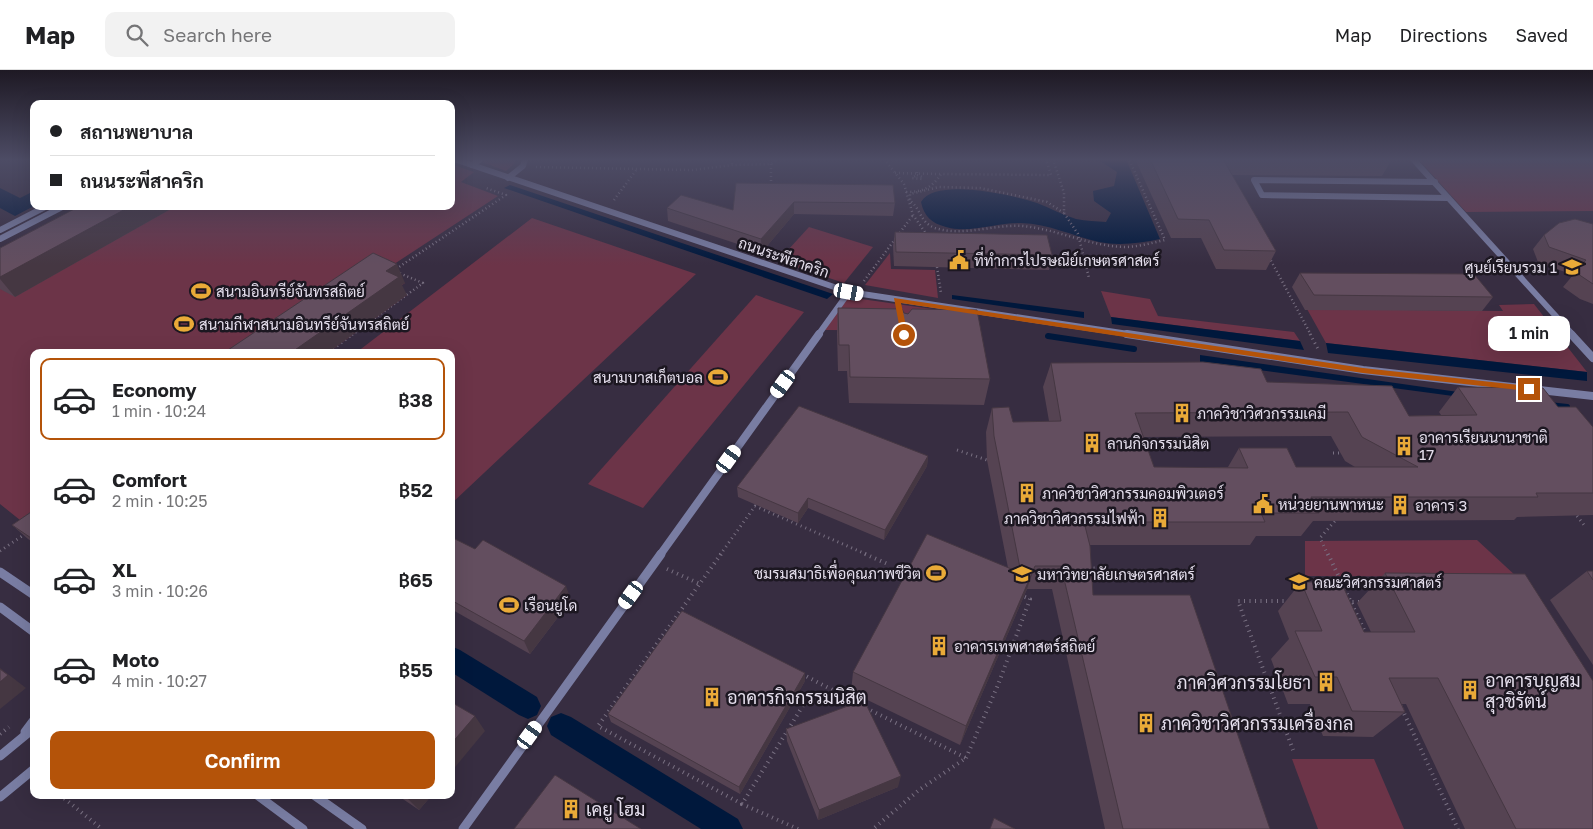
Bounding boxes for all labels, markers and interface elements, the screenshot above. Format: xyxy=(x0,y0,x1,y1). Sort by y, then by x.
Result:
search box xyxy=(105,12,455,57)
text: Map xyxy=(25,20,75,49)
icon: search xyxy=(123,21,151,49)
text: Search here xyxy=(163,23,272,46)
text: Map xyxy=(1335,24,1371,46)
text: Directions xyxy=(1399,24,1487,46)
text: Saved xyxy=(1515,24,1568,46)
text: สถานพยาบาล xyxy=(80,120,193,143)
text: ถนนระพีสาคริก xyxy=(80,169,204,192)
street label: ถนนระพีสาคริก xyxy=(736,233,832,281)
place label: ที่ทำการไปรษณีย์เกษตรศาสตร์ xyxy=(974,246,1159,269)
public building icon: ที่ทำการไปรษณีย์เกษตรศาสตร์ xyxy=(948,249,970,271)
school or university icon: ศูนย์เรียนรวม 1 xyxy=(1561,256,1583,278)
place label: ศูนย์เรียนรวม 1 xyxy=(1465,258,1557,278)
sports icon: สนามอินทรีย์จันทรสถิตย์ xyxy=(190,280,212,302)
place label: สนามอินทรีย์จันทรสถิตย์ xyxy=(216,282,365,300)
car xyxy=(832,282,865,302)
sports icon: สนามกีฬาสนามอินทรีย์จันทรสถิตย์ xyxy=(173,313,195,335)
place label: สนามกีฬาสนามอินทรีย์จันทรสถิตย์ xyxy=(199,315,409,333)
callout: 1 min xyxy=(1488,316,1570,352)
text: 1 min xyxy=(1509,323,1549,343)
route start xyxy=(893,324,915,346)
sports icon: สนามบาสเก็ตบอล xyxy=(707,366,729,388)
place label: สนามบาสเก็ตบอล xyxy=(593,367,703,386)
car xyxy=(768,367,797,401)
icon: car xyxy=(52,377,97,422)
text: Economy xyxy=(112,378,197,401)
route end xyxy=(1518,378,1540,400)
text: ฿38 xyxy=(398,388,433,411)
text: 1 min · 10:24 xyxy=(112,401,206,421)
building icon: ภาควิชาวิศวกรรมเคมี xyxy=(1171,402,1193,424)
place label: ภาควิชาวิศวกรรมเคมี xyxy=(1197,404,1326,422)
place label: อาคารเรียนนานาชาติ 17 xyxy=(1419,428,1548,463)
building icon: ลานกิจกรรมนิสิต xyxy=(1081,432,1103,454)
place label: ลานกิจกรรมนิสิต xyxy=(1107,434,1209,452)
building icon: อาคารเรียนนานาชาติ 17 xyxy=(1393,435,1415,457)
car xyxy=(714,442,743,476)
icon: car xyxy=(52,467,97,512)
text: Comfort xyxy=(112,468,187,491)
text: ฿52 xyxy=(399,478,433,501)
building icon: ภาควิชาวิศวกรรมคอมพิวเตอร์ xyxy=(1016,482,1038,504)
place label: ภาควิชาวิศวกรรมคอมพิวเตอร์ xyxy=(1042,484,1224,502)
text: 2 min · 10:25 xyxy=(112,491,207,511)
public building icon: หน่วยยานพาหนะ xyxy=(1252,493,1274,515)
building icon: อาคาร 3 xyxy=(1389,494,1411,516)
place label: หน่วยยานพาหนะ xyxy=(1278,495,1384,513)
place label: อาคาร 3 xyxy=(1415,496,1467,514)
building icon: ภาควิชาวิศวกรรมไฟฟ้า xyxy=(1149,507,1171,529)
place label: ภาควิชาวิศวกรรมไฟฟ้า xyxy=(1004,509,1145,527)
icon: car xyxy=(52,557,97,602)
text: XL xyxy=(112,558,137,581)
place label: ชมรมสมาธิเพื่อคุณภาพชีวิต xyxy=(754,559,921,585)
sports icon: ชมรมสมาธิเพื่อคุณภาพชีวิต xyxy=(925,562,947,584)
school or university icon: มหาวิทยาลัยเกษตรศาสตร์ xyxy=(1011,563,1033,585)
place label: มหาวิทยาลัยเกษตรศาสตร์ xyxy=(1037,565,1195,583)
text: ฿65 xyxy=(398,568,433,591)
school or university icon: คณะวิศวกรรมศาสตร์ xyxy=(1288,571,1310,593)
place label: คณะวิศวกรรมศาสตร์ xyxy=(1314,573,1442,591)
car xyxy=(616,578,645,612)
text: 3 min · 10:26 xyxy=(112,581,208,601)
sports icon: เรือนยูโด xyxy=(498,594,520,616)
place label: เรือนยูโด xyxy=(524,596,577,616)
building icon: อาคารเทพศาสตร์สถิตย์ xyxy=(928,635,950,657)
place label: อาคารเทพศาสตร์สถิตย์ xyxy=(954,637,1095,655)
icon: car xyxy=(52,647,97,692)
text: Moto xyxy=(112,648,159,671)
text: ฿55 xyxy=(399,658,433,681)
place label: อาคารบุญสม สุวชิรัตน์ xyxy=(1485,669,1581,714)
place label: ภาควิศวกรรมโยธา xyxy=(1177,670,1311,693)
text: 4 min · 10:27 xyxy=(112,671,207,691)
building icon: ภาควิศวกรรมโยธา xyxy=(1315,671,1337,693)
building icon: อาคารบุญสม สุวชิรัตน์ xyxy=(1459,679,1481,701)
building icon: อาคารกิจกรรมนิสิต xyxy=(701,686,723,708)
place label: อาคารกิจกรรมนิสิต xyxy=(727,686,867,708)
place label: ภาควิชาวิศวกรรมเครื่องกล xyxy=(1161,708,1353,734)
building icon: ภาควิชาวิศวกรรมเครื่องกล xyxy=(1135,712,1157,734)
car xyxy=(515,718,544,752)
button: Confirm xyxy=(50,731,435,789)
place label: เคยู โฮม xyxy=(586,797,645,823)
building icon: เคยู โฮม xyxy=(560,798,582,820)

